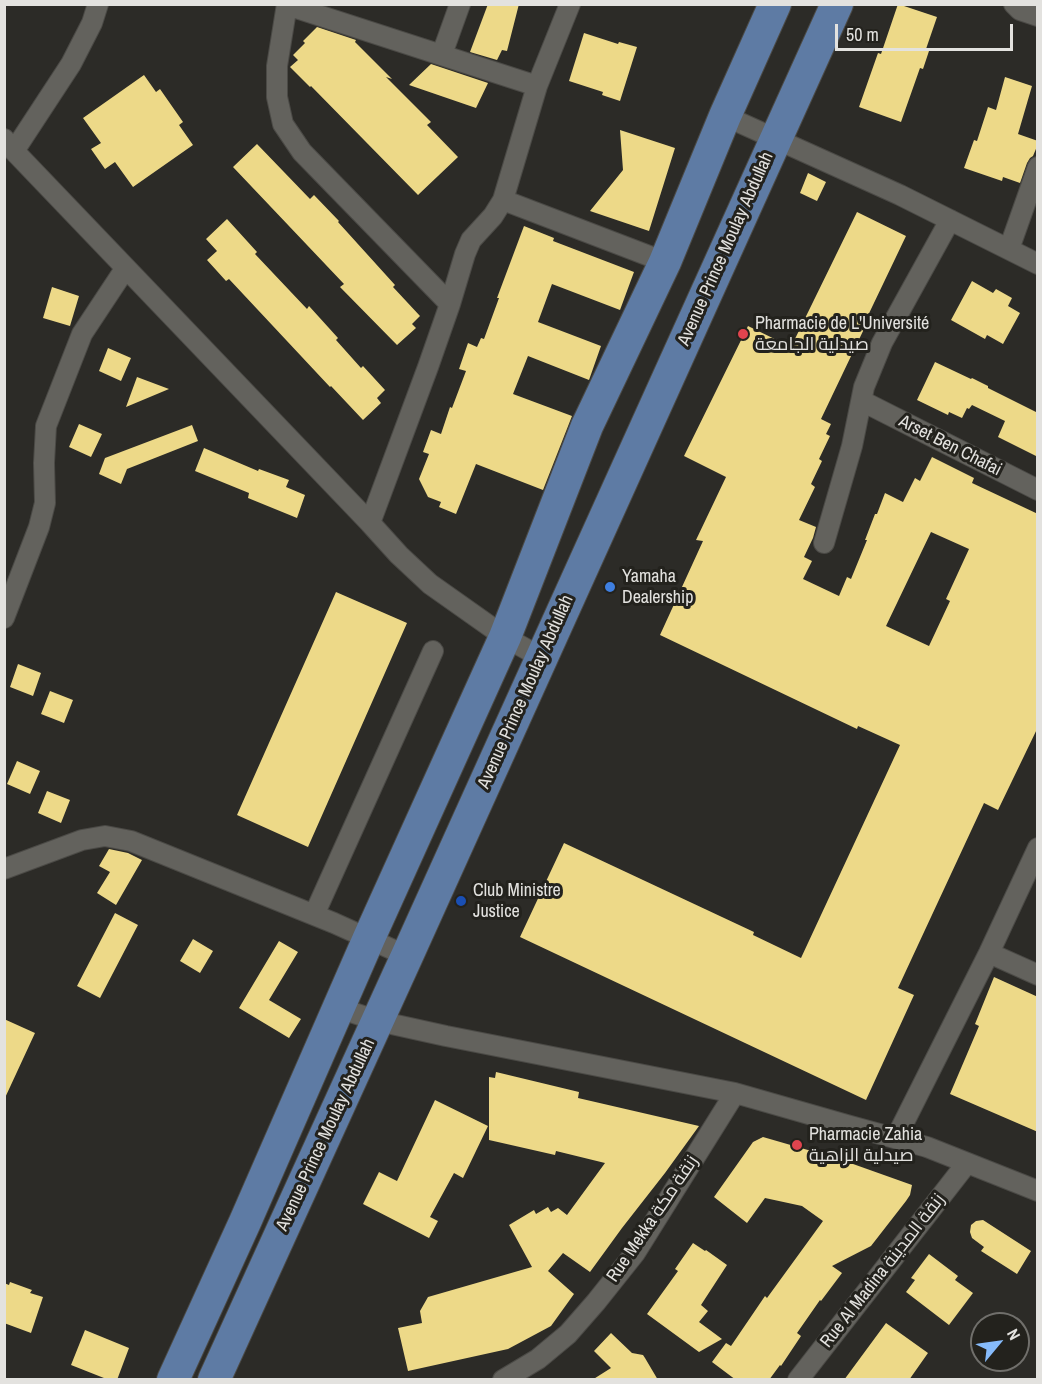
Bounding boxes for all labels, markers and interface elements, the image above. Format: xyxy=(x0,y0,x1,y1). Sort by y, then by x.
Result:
scale bar xyxy=(838,12,1016,50)
text: 50 m xyxy=(846,22,879,47)
street label: Avenue Prince Moulay Abdullah xyxy=(673,149,779,349)
place label: Pharmacie de L'Université صيدلية الجامعة xyxy=(755,313,929,356)
marker: Pharmacie de L'Université صيدلية الجامعة xyxy=(736,327,750,341)
street label: Arset Ben Chafai xyxy=(895,411,1005,481)
place label: Yamaha Dealership xyxy=(622,566,693,608)
marker: Yamaha Dealership xyxy=(603,580,617,594)
street label: Avenue Prince Moulay Abdullah xyxy=(473,592,579,792)
place label: Club Ministre Justice xyxy=(473,880,561,922)
marker: Club Ministre Justice xyxy=(454,894,468,908)
street label: Avenue Prince Moulay Abdullah xyxy=(272,1035,380,1235)
place label: Pharmacie Zahia صيدلية الزاهية xyxy=(809,1124,922,1166)
marker: Pharmacie Zahia صيدلية الزاهية xyxy=(790,1138,804,1152)
street label: Rue Mekka زنقة مكة xyxy=(603,1152,703,1286)
street label: Rue Al Madina زنقة المدينة xyxy=(816,1190,950,1352)
north arrow xyxy=(970,1312,1030,1372)
text: N xyxy=(1002,1325,1026,1344)

